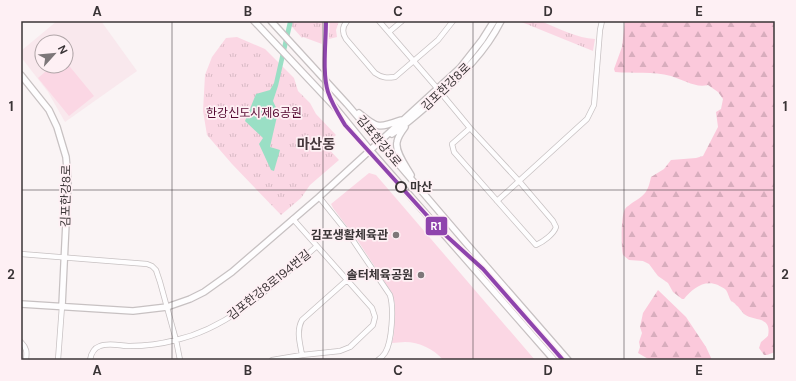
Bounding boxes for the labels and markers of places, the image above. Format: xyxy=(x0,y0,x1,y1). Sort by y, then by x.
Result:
place label: 마산 xyxy=(410,179,432,195)
marker: 마산 xyxy=(395,181,407,193)
place label: 김포생활체육관 xyxy=(311,227,388,243)
marker: 김포생활체육관 xyxy=(391,230,401,240)
place label: 솔터체육공원 xyxy=(347,267,413,283)
marker: 솔터체육공원 xyxy=(416,270,426,280)

